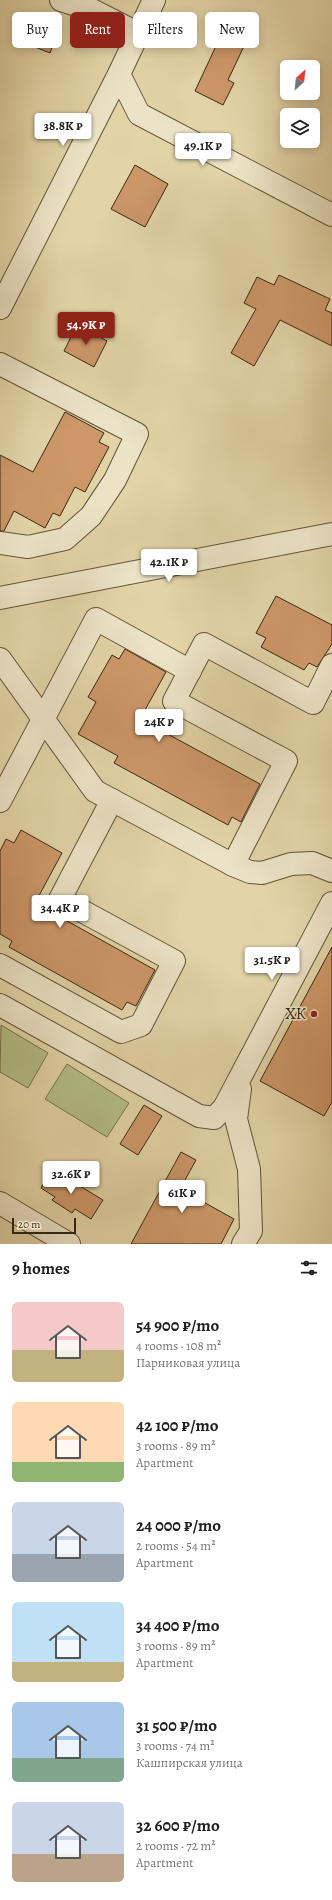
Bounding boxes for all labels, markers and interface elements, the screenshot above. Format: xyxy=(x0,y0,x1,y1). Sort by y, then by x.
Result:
chip: Buy xyxy=(12,12,62,48)
chip: Rent xyxy=(70,12,125,48)
chip: Filters xyxy=(133,12,197,48)
chip: New xyxy=(205,12,259,48)
north arrow xyxy=(280,60,320,100)
map controls xyxy=(280,60,320,148)
button: layers xyxy=(280,108,320,148)
pin: 38.8K ₽ xyxy=(26,113,100,147)
text: 38.8K ₽ xyxy=(43,117,83,134)
pin: 49.1K ₽ xyxy=(166,133,240,167)
text: 49.1K ₽ xyxy=(184,137,222,154)
pin: 54.9K ₽ xyxy=(49,312,123,346)
text: 54.9K ₽ xyxy=(67,316,105,333)
pin: 42.1K ₽ xyxy=(132,549,206,583)
text: 42.1K ₽ xyxy=(150,553,188,570)
pin: 24K ₽ xyxy=(131,709,187,743)
text: 24K ₽ xyxy=(144,713,174,730)
pin: 34.4K ₽ xyxy=(23,895,97,929)
text: 34.4K ₽ xyxy=(41,899,79,916)
pin: 31.5K ₽ xyxy=(235,947,309,981)
text: 31.5K ₽ xyxy=(254,951,290,968)
place label: ХК xyxy=(285,1003,307,1025)
marker: ХК xyxy=(309,1009,319,1019)
pin: 32.6K ₽ xyxy=(34,1161,108,1195)
text: 32.6K ₽ xyxy=(52,1165,90,1182)
pin: 61K ₽ xyxy=(154,1180,210,1214)
text: 61K ₽ xyxy=(168,1184,196,1201)
scale bar xyxy=(12,1216,76,1235)
text: 20 m xyxy=(18,1217,40,1232)
text: 9 homes xyxy=(12,1257,70,1280)
icon: filters xyxy=(298,1257,320,1279)
text: 54 900 ₽/mo xyxy=(136,1314,219,1337)
icon: home xyxy=(44,1318,92,1366)
text: 4 rooms · 108 m² xyxy=(136,1337,221,1354)
text: Парниковая улица xyxy=(136,1354,240,1371)
text: 42 100 ₽/mo xyxy=(136,1414,219,1437)
icon: home xyxy=(44,1418,92,1466)
text: 3 rooms · 89 m² xyxy=(136,1437,215,1454)
text: Apartment xyxy=(136,1454,194,1471)
text: 24 000 ₽/mo xyxy=(136,1514,221,1537)
icon: home xyxy=(44,1518,92,1566)
text: 2 rooms · 54 m² xyxy=(136,1537,215,1554)
text: Apartment xyxy=(136,1554,194,1571)
text: 34 400 ₽/mo xyxy=(136,1614,220,1637)
icon: home xyxy=(44,1618,92,1666)
text: 3 rooms · 89 m² xyxy=(136,1637,215,1654)
text: Apartment xyxy=(136,1654,194,1671)
text: 31 500 ₽/mo xyxy=(136,1714,217,1737)
icon: home xyxy=(44,1718,92,1766)
text: 3 rooms · 74 m² xyxy=(136,1737,215,1754)
text: Кашпирская улица xyxy=(136,1754,243,1771)
text: 32 600 ₽/mo xyxy=(136,1814,220,1837)
icon: home xyxy=(44,1818,92,1866)
text: 2 rooms · 72 m² xyxy=(136,1837,216,1854)
text: Apartment xyxy=(136,1854,194,1871)

